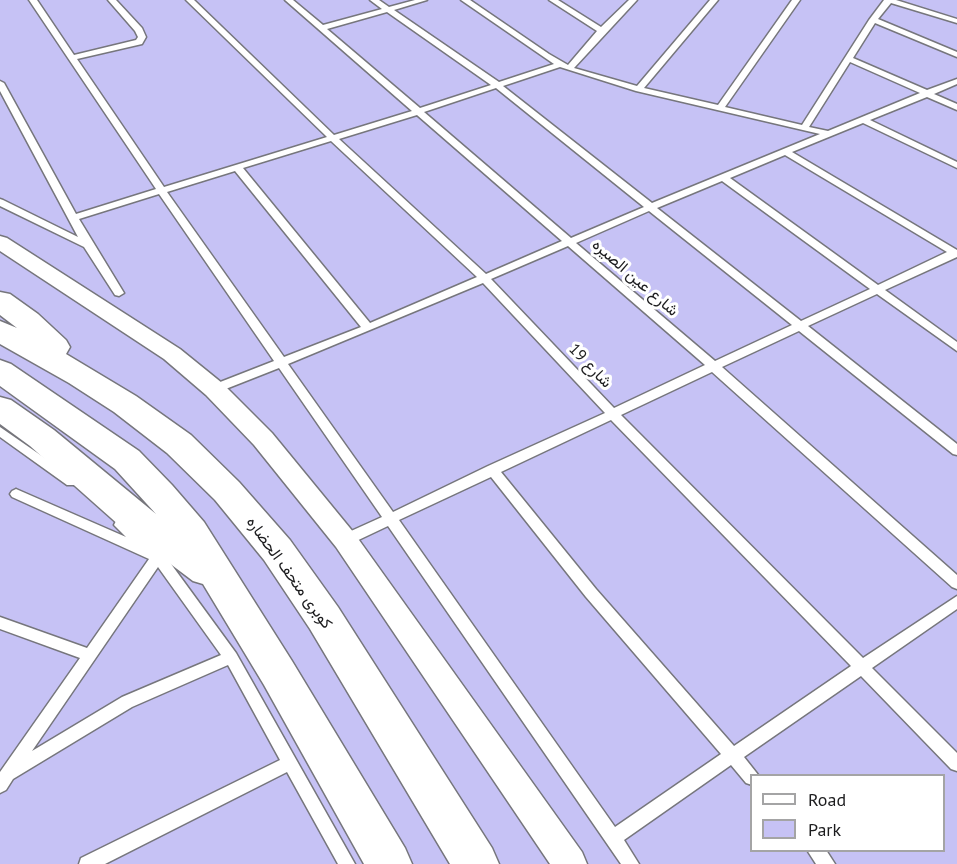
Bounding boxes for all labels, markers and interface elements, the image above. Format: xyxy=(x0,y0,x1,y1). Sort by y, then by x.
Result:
street label: شارع عين الصيره xyxy=(588,235,682,321)
street label: شارع 19 xyxy=(564,340,616,392)
street label: كوبرى متحف الحضاره xyxy=(242,513,336,633)
legend xyxy=(750,774,945,852)
text: Road xyxy=(808,788,846,811)
text: Park xyxy=(808,818,841,841)

